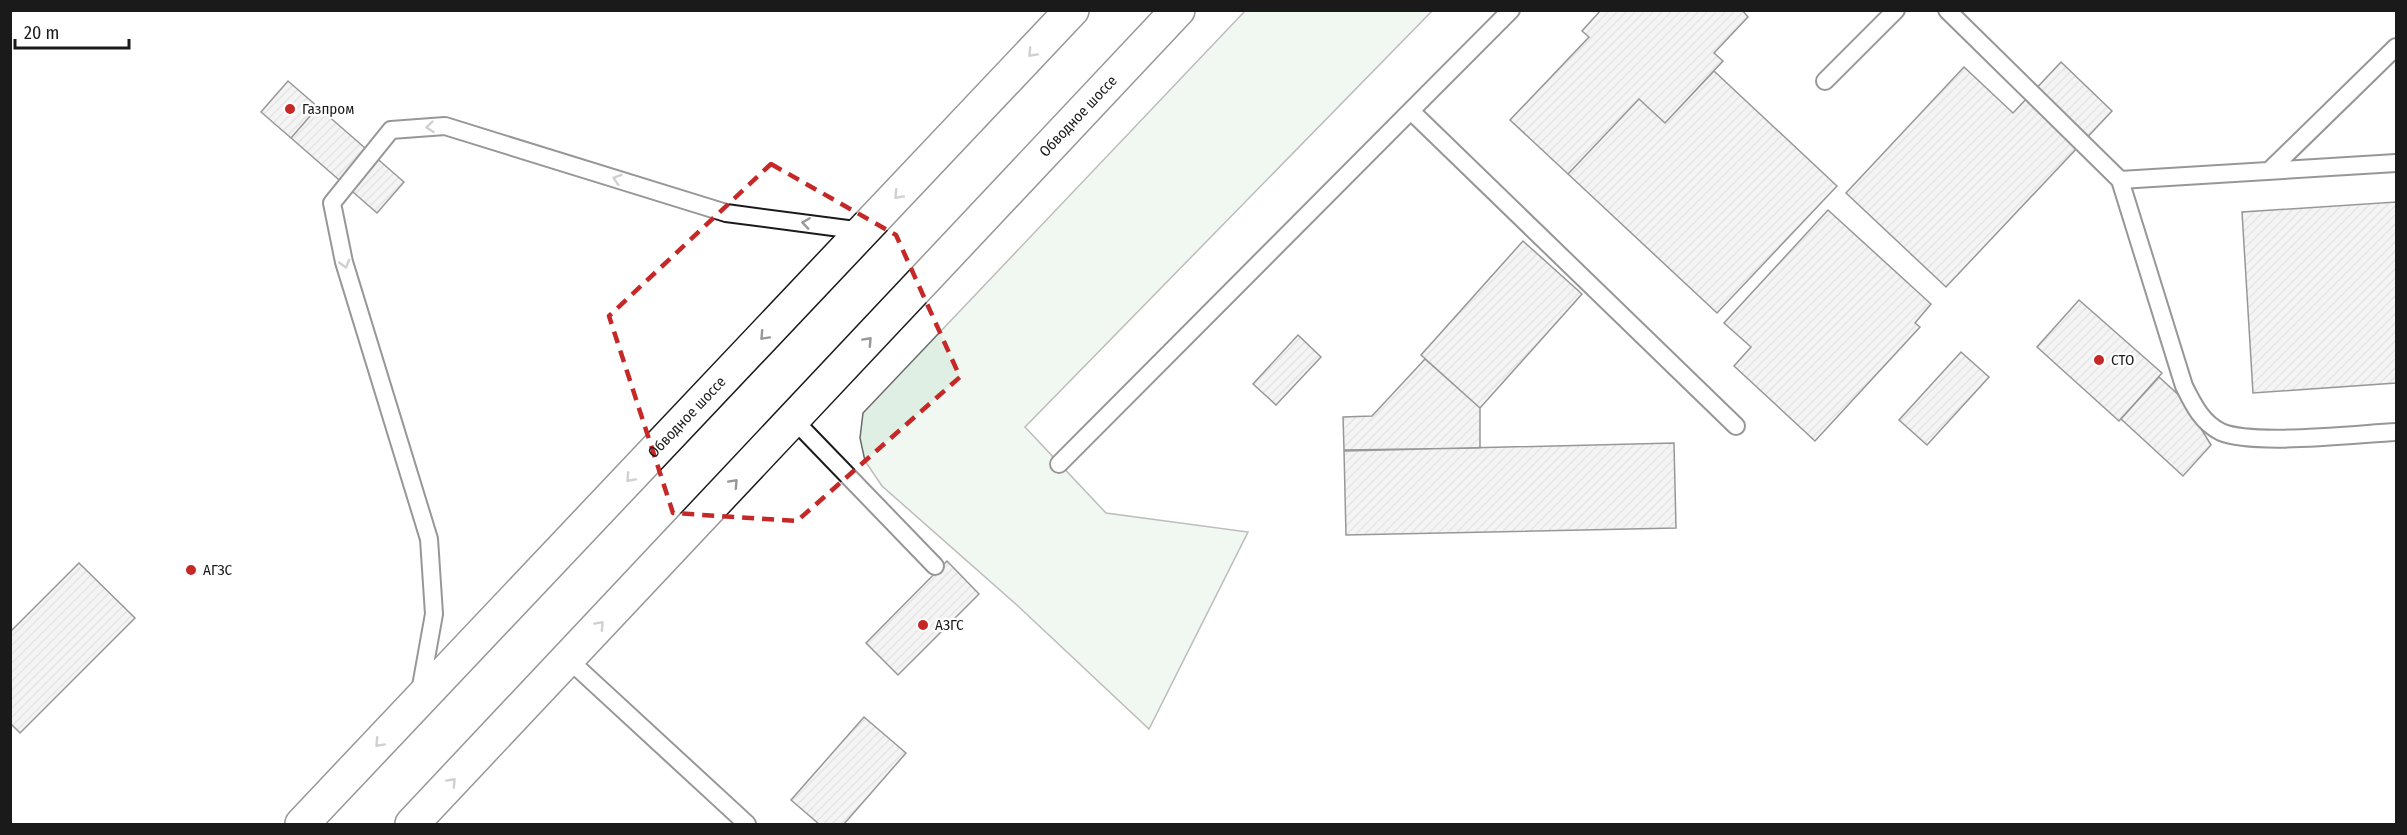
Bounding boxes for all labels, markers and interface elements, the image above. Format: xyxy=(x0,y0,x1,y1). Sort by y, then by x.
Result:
scale bar xyxy=(15,12,129,50)
text: 20 m xyxy=(24,22,59,44)
one-way arrow xyxy=(1028,46,1039,57)
street label: Обводное шоссе xyxy=(1036,72,1121,161)
place label: Газпром xyxy=(302,100,354,118)
marker: Газпром xyxy=(283,102,297,116)
one-way arrow xyxy=(425,120,434,133)
one-way arrow xyxy=(612,174,622,186)
one-way arrow xyxy=(894,188,905,198)
one-way arrow xyxy=(801,218,810,230)
one-way arrow xyxy=(338,258,350,269)
one-way arrow xyxy=(760,330,771,340)
one-way arrow xyxy=(861,337,872,348)
place label: СТО xyxy=(2111,351,2134,369)
marker: СТО xyxy=(2092,353,2106,367)
street label: Обводное шоссе xyxy=(644,373,730,462)
one-way arrow xyxy=(626,471,637,481)
one-way arrow xyxy=(727,479,738,490)
place label: АГЗС xyxy=(203,561,233,579)
marker: АГЗС xyxy=(184,563,198,577)
place label: АЗГС xyxy=(935,616,964,634)
marker: АЗГС xyxy=(916,618,930,632)
one-way arrow xyxy=(593,621,604,631)
one-way arrow xyxy=(375,737,386,747)
one-way arrow xyxy=(445,778,456,789)

